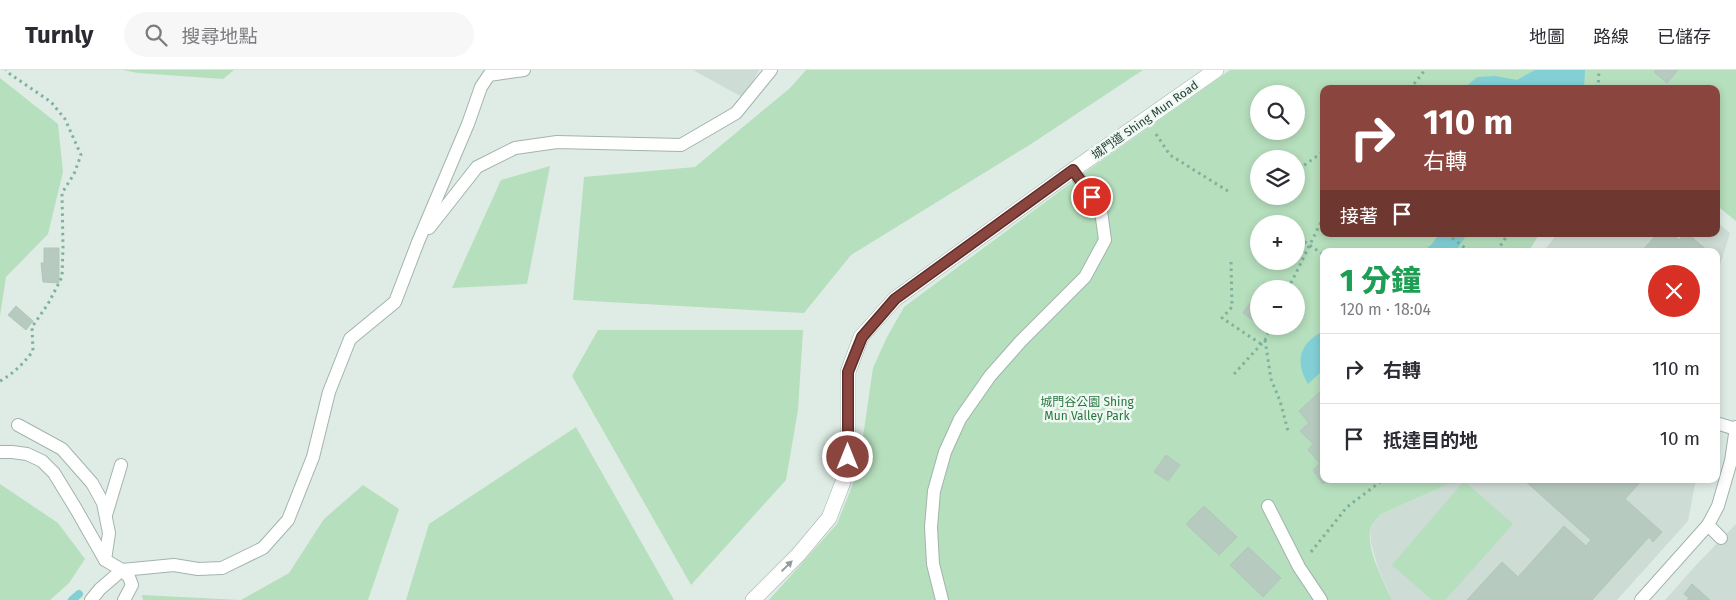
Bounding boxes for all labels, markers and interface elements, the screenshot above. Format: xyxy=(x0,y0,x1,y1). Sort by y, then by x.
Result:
search box xyxy=(124,12,474,57)
text: Turnly xyxy=(25,21,94,49)
icon: search xyxy=(142,21,170,49)
text: 搜尋地點 xyxy=(182,25,258,48)
text: 地圖 xyxy=(1529,26,1565,48)
text: 路線 xyxy=(1593,26,1629,48)
text: 已儲存 xyxy=(1657,26,1711,48)
street label: 城門道 Shing Mun Road xyxy=(1089,78,1201,162)
map controls xyxy=(1250,85,1305,335)
button: search xyxy=(1250,85,1305,140)
text: 110 m xyxy=(1423,101,1513,143)
icon: right xyxy=(1340,105,1405,170)
text: 右轉 xyxy=(1423,148,1467,175)
button: layers xyxy=(1250,150,1305,205)
pin xyxy=(1071,176,1113,218)
icon: arrive xyxy=(1078,183,1106,211)
icon: arrive xyxy=(1388,200,1416,228)
text: 接著 xyxy=(1340,205,1378,228)
button: + xyxy=(1250,215,1305,270)
text: 1 分鐘 xyxy=(1340,263,1421,299)
button: close xyxy=(1648,265,1700,317)
button: − xyxy=(1250,280,1305,335)
text: 120 m · 18:04 xyxy=(1340,300,1431,319)
icon: right xyxy=(1340,355,1368,383)
text: 110 m xyxy=(1652,357,1700,380)
text: 右轉 xyxy=(1383,359,1421,382)
park label: 城門谷公園 Shing Mun Valley Park xyxy=(1040,395,1134,423)
icon: arrive xyxy=(1340,425,1368,453)
text: 10 m xyxy=(1660,427,1700,450)
text: 抵達目的地 xyxy=(1383,429,1478,452)
position arrow xyxy=(821,430,873,482)
one-way arrow xyxy=(781,560,793,572)

